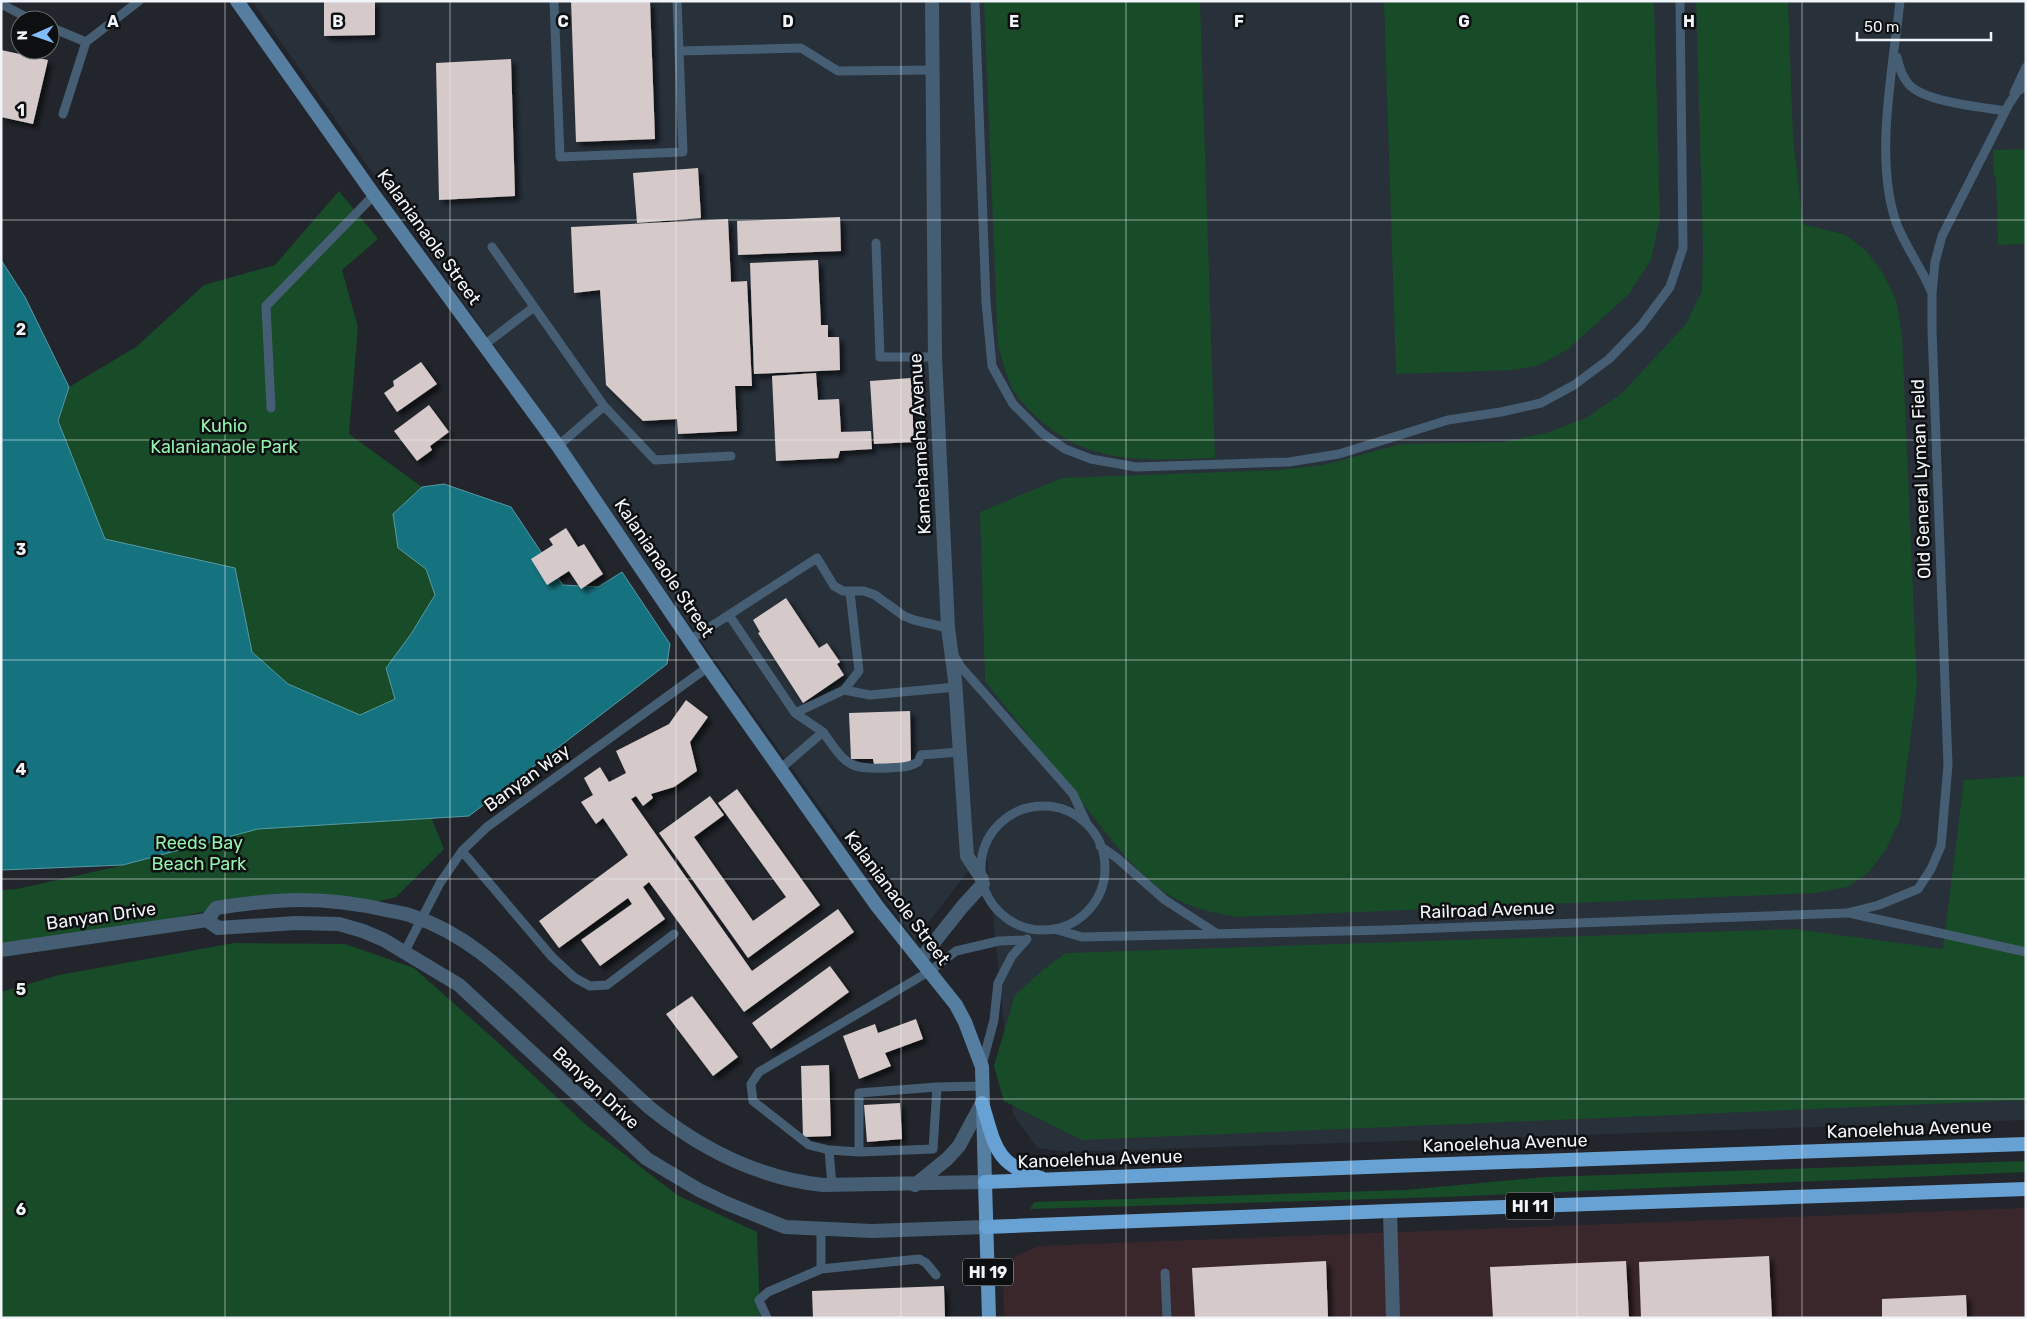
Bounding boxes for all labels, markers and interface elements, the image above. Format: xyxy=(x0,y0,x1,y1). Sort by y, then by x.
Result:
north arrow xyxy=(10,10,60,60)
scale bar xyxy=(1857,10,1991,42)
text: A xyxy=(107,12,119,31)
text: B xyxy=(332,12,344,31)
text: C xyxy=(557,12,569,31)
text: D xyxy=(782,12,794,31)
text: E xyxy=(1009,12,1019,31)
text: F xyxy=(1234,12,1244,31)
text: G xyxy=(1458,12,1470,31)
text: H xyxy=(1683,12,1695,31)
text: 50 m xyxy=(1864,18,1899,36)
text: N xyxy=(14,30,31,41)
text: 1 xyxy=(17,101,25,120)
street label: Kalanianaole Street xyxy=(372,165,486,309)
text: 2 xyxy=(16,320,26,339)
street label: Kamehameha Avenue xyxy=(904,353,936,535)
street label: Old General Lyman Field xyxy=(1907,379,1935,579)
park label: Kuhio Kalanianaole Park xyxy=(150,415,299,458)
street label: Kalanianaole Street xyxy=(610,495,718,641)
text: 3 xyxy=(16,540,26,559)
street label: Banyan Way xyxy=(480,739,574,817)
text: 4 xyxy=(16,760,27,779)
street label: Kalanianaole Street xyxy=(839,827,955,969)
park label: Reeds Bay Beach Park xyxy=(152,832,247,875)
street label: Banyan Drive xyxy=(45,897,157,935)
street label: Railroad Avenue xyxy=(1419,897,1555,923)
text: 5 xyxy=(16,980,26,999)
street label: Banyan Drive xyxy=(548,1042,644,1134)
street label: Kanoelehua Avenue xyxy=(1826,1115,1992,1143)
street label: Kanoelehua Avenue xyxy=(1422,1129,1588,1157)
street label: Kanoelehua Avenue xyxy=(1017,1145,1183,1173)
road number: HI 11 xyxy=(1506,1192,1554,1220)
text: 6 xyxy=(16,1200,26,1219)
road number: HI 19 xyxy=(963,1258,1013,1286)

